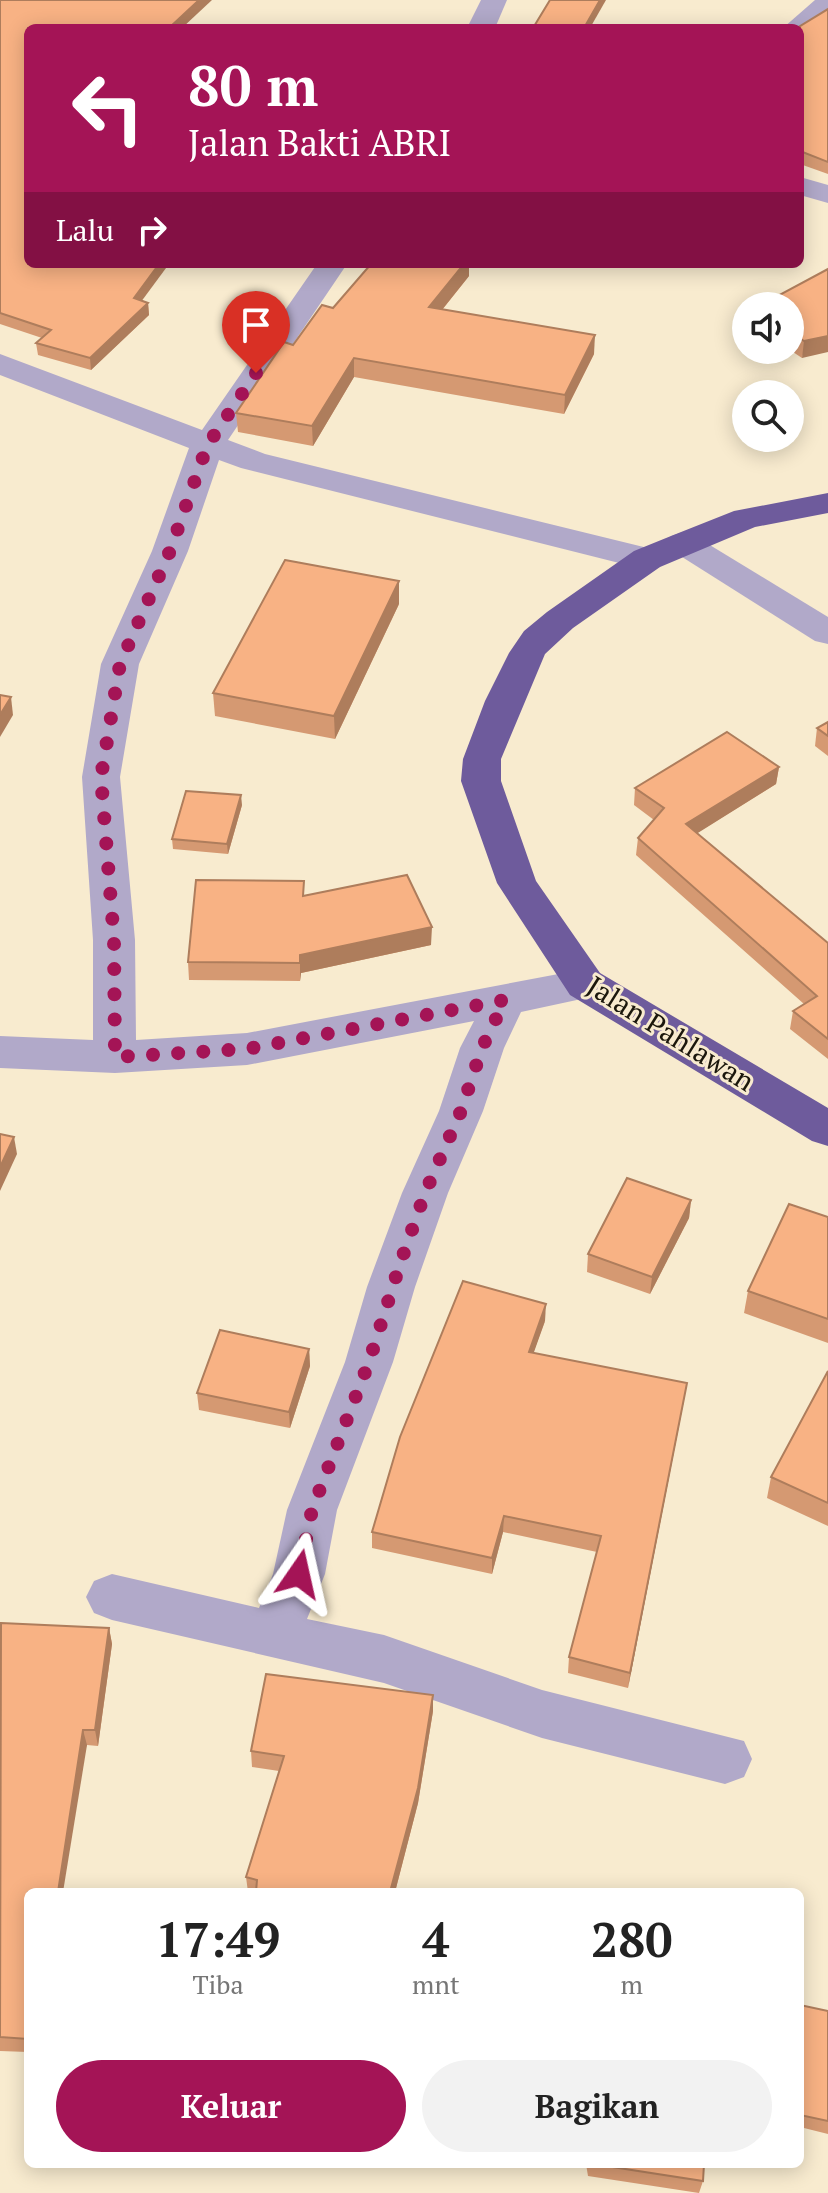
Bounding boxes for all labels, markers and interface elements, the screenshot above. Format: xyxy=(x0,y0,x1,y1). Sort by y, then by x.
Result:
text: 80 m xyxy=(188,48,318,122)
icon: left xyxy=(56,56,160,160)
text: Jalan Bakti ABRI xyxy=(188,119,451,166)
icon: right xyxy=(130,208,174,252)
text: Lalu xyxy=(56,210,114,250)
pin xyxy=(222,291,290,373)
map controls xyxy=(732,292,804,452)
button: sound xyxy=(732,292,804,364)
icon: arrive xyxy=(234,303,278,347)
button: search xyxy=(732,380,804,452)
street label: Jalan Pahlawan xyxy=(580,967,762,1099)
position arrow xyxy=(257,1532,341,1616)
text: 17:49 xyxy=(156,1907,280,1971)
text: 4 xyxy=(422,1907,449,1971)
text: 280 xyxy=(591,1907,672,1971)
text: Tiba xyxy=(192,1967,244,2001)
text: mnt xyxy=(412,1967,460,2001)
text: m xyxy=(621,1967,643,2001)
button: Keluar xyxy=(56,2060,406,2152)
button: Bagikan xyxy=(422,2060,772,2152)

